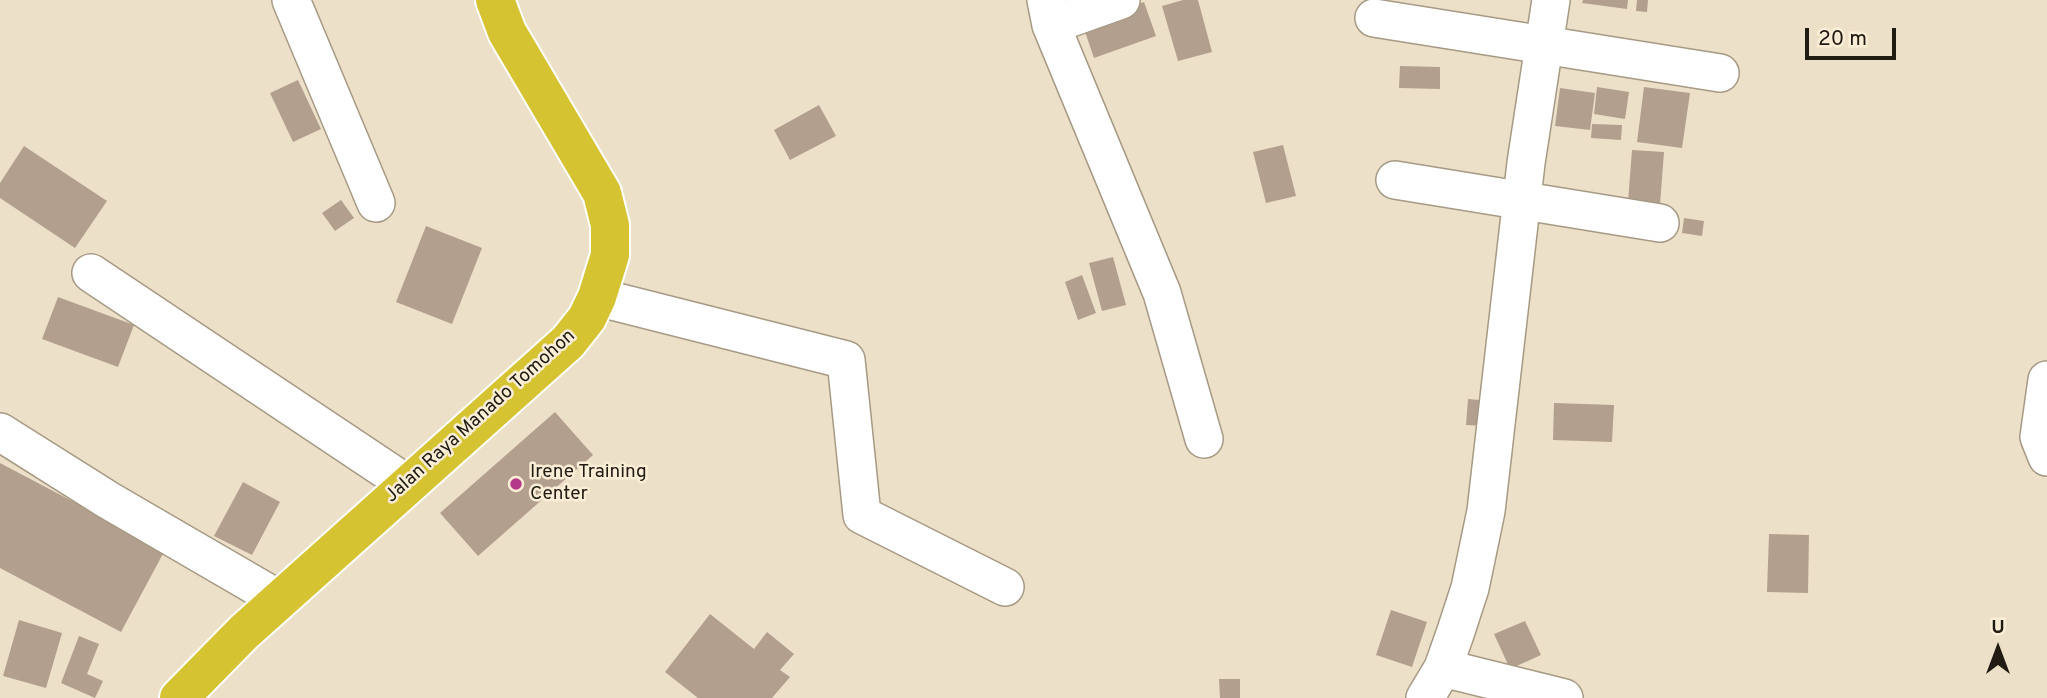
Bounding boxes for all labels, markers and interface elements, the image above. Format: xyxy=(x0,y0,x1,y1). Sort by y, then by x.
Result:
scale bar xyxy=(1809,14,1900,58)
text: 20 m xyxy=(1818,26,1867,53)
street label: Jalan Raya Manado Tomohon xyxy=(381,326,581,508)
place label: Irene Training Center xyxy=(530,462,647,506)
marker: Irene Training Center xyxy=(508,476,524,492)
north arrow xyxy=(1963,614,2033,684)
text: U xyxy=(1991,616,2005,640)

